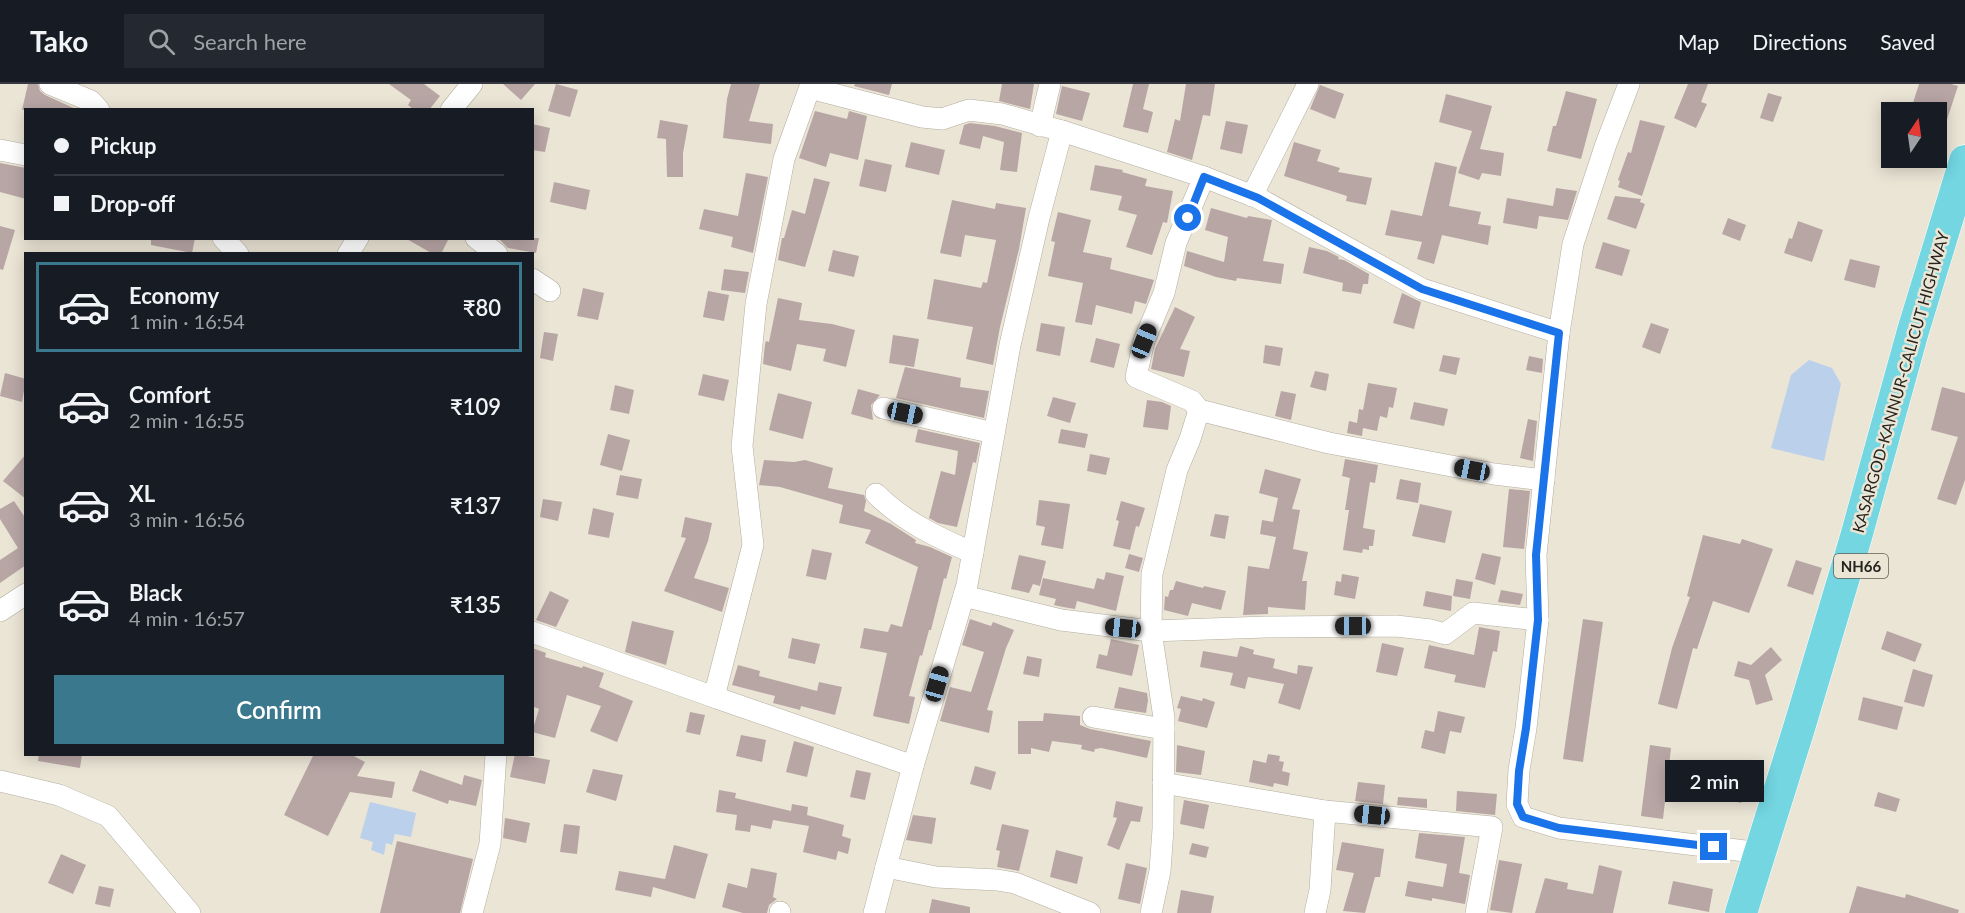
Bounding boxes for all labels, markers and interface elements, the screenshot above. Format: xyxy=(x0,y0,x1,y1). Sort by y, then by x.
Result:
search box xyxy=(124,14,544,68)
text: Tako xyxy=(30,24,88,58)
icon: search xyxy=(145,25,178,58)
text: Search here xyxy=(193,28,307,55)
text: Map xyxy=(1678,29,1719,54)
text: Directions xyxy=(1752,29,1847,54)
text: Saved xyxy=(1880,29,1935,54)
north arrow xyxy=(1881,102,1947,168)
map controls xyxy=(1881,102,1947,168)
text: Pickup xyxy=(90,132,156,159)
text: Drop-off xyxy=(90,190,175,217)
route start xyxy=(1174,204,1201,231)
street label: KASARGOD-KANNUR-CALICUT HIGHWAY xyxy=(1848,229,1952,535)
icon: car xyxy=(57,280,111,334)
text: Economy xyxy=(129,282,219,309)
text: ₹80 xyxy=(463,294,501,321)
text: 1 min · 16:54 xyxy=(129,309,245,333)
car xyxy=(1129,321,1159,361)
icon: car xyxy=(57,379,111,433)
text: Comfort xyxy=(129,381,211,408)
text: ₹109 xyxy=(450,393,501,420)
car xyxy=(886,400,924,426)
text: 2 min · 16:55 xyxy=(129,408,245,432)
car xyxy=(1453,458,1491,482)
icon: car xyxy=(57,478,111,532)
text: XL xyxy=(129,480,155,507)
text: ₹137 xyxy=(450,492,501,519)
text: 3 min · 16:56 xyxy=(129,507,245,531)
road number: NH66 xyxy=(1834,554,1888,578)
icon: car xyxy=(57,577,111,631)
text: Black xyxy=(129,579,182,606)
text: ₹135 xyxy=(450,591,501,618)
text: 4 min · 16:57 xyxy=(129,606,245,630)
car xyxy=(1104,617,1142,639)
car xyxy=(1335,617,1371,635)
car xyxy=(923,664,951,704)
button: Confirm xyxy=(54,675,504,744)
callout: 2 min xyxy=(1664,760,1764,802)
text: 2 min xyxy=(1690,769,1739,793)
car xyxy=(1353,804,1391,826)
route end xyxy=(1700,833,1727,860)

